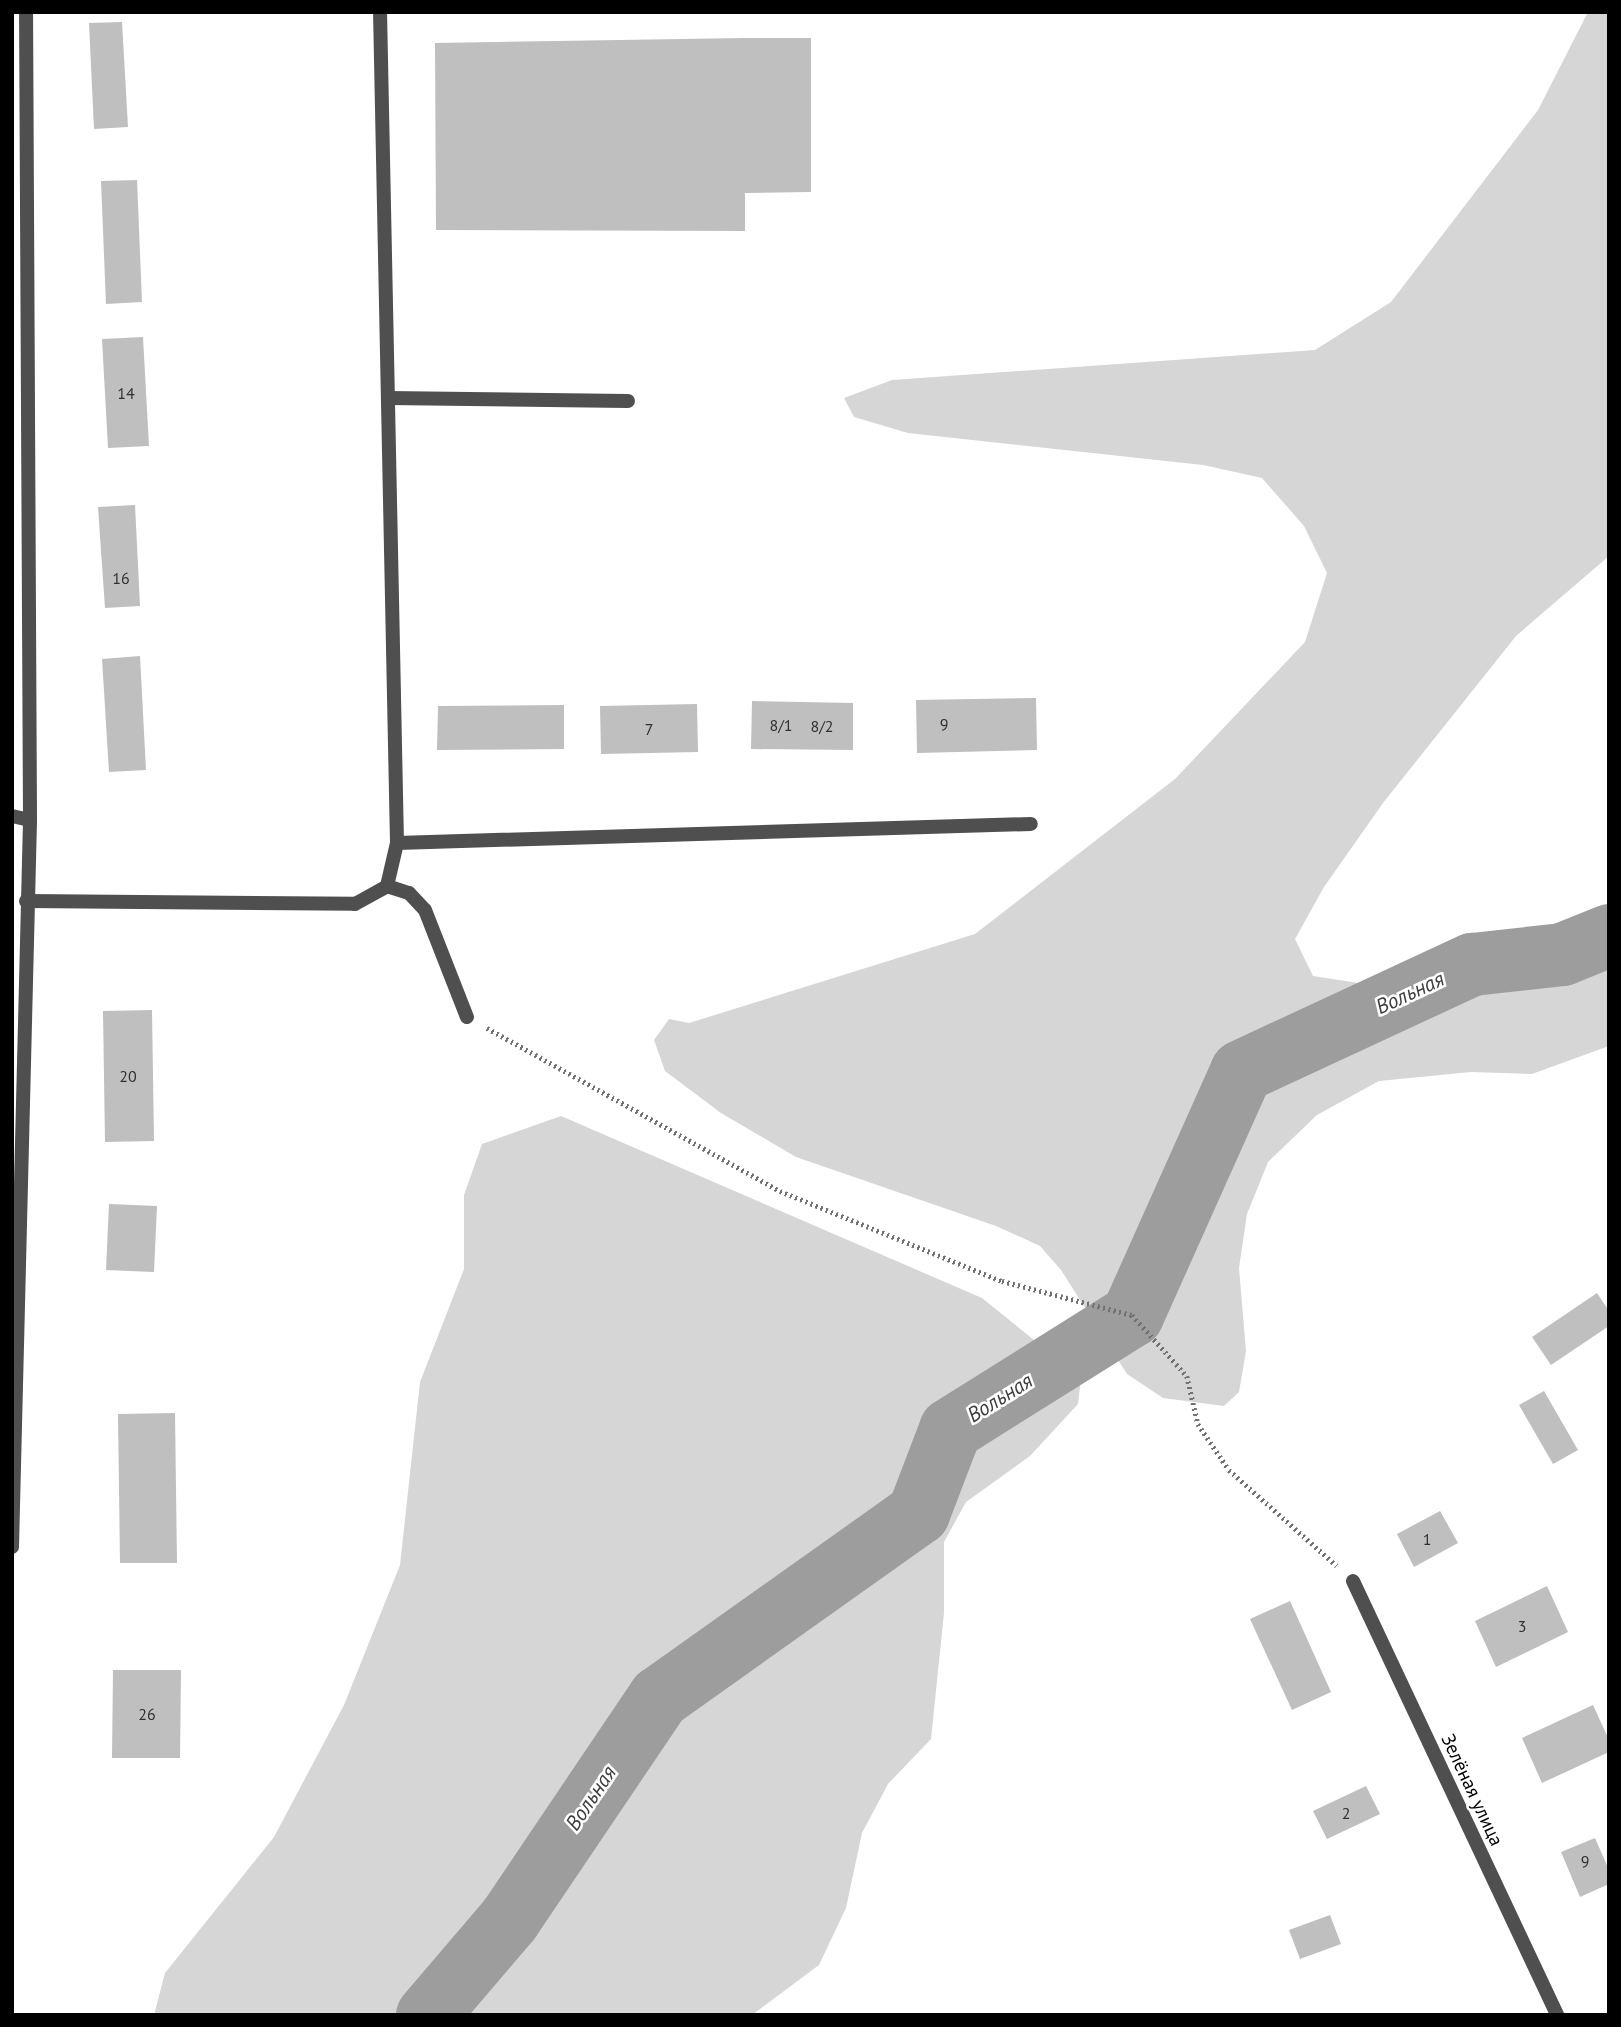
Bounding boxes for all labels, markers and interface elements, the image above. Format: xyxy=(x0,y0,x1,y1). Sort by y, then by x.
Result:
house number: 14 xyxy=(117,383,135,403)
house number: 16 xyxy=(112,568,130,588)
house number: 9 xyxy=(940,714,948,734)
house number: 8/1 xyxy=(769,715,793,735)
house number: 8/2 xyxy=(810,716,834,736)
house number: 7 xyxy=(645,719,653,739)
water label: Вольная xyxy=(1372,966,1448,1020)
house number: 20 xyxy=(119,1066,137,1086)
water label: Вольная xyxy=(963,1368,1037,1428)
house number: 1 xyxy=(1423,1529,1431,1549)
house number: 3 xyxy=(1518,1616,1526,1636)
house number: 26 xyxy=(138,1704,156,1724)
street label: Зелёная улица xyxy=(1436,1730,1508,1850)
water label: Вольная xyxy=(560,1761,622,1835)
house number: 2 xyxy=(1342,1803,1350,1823)
house number: 9 xyxy=(1581,1851,1589,1871)

